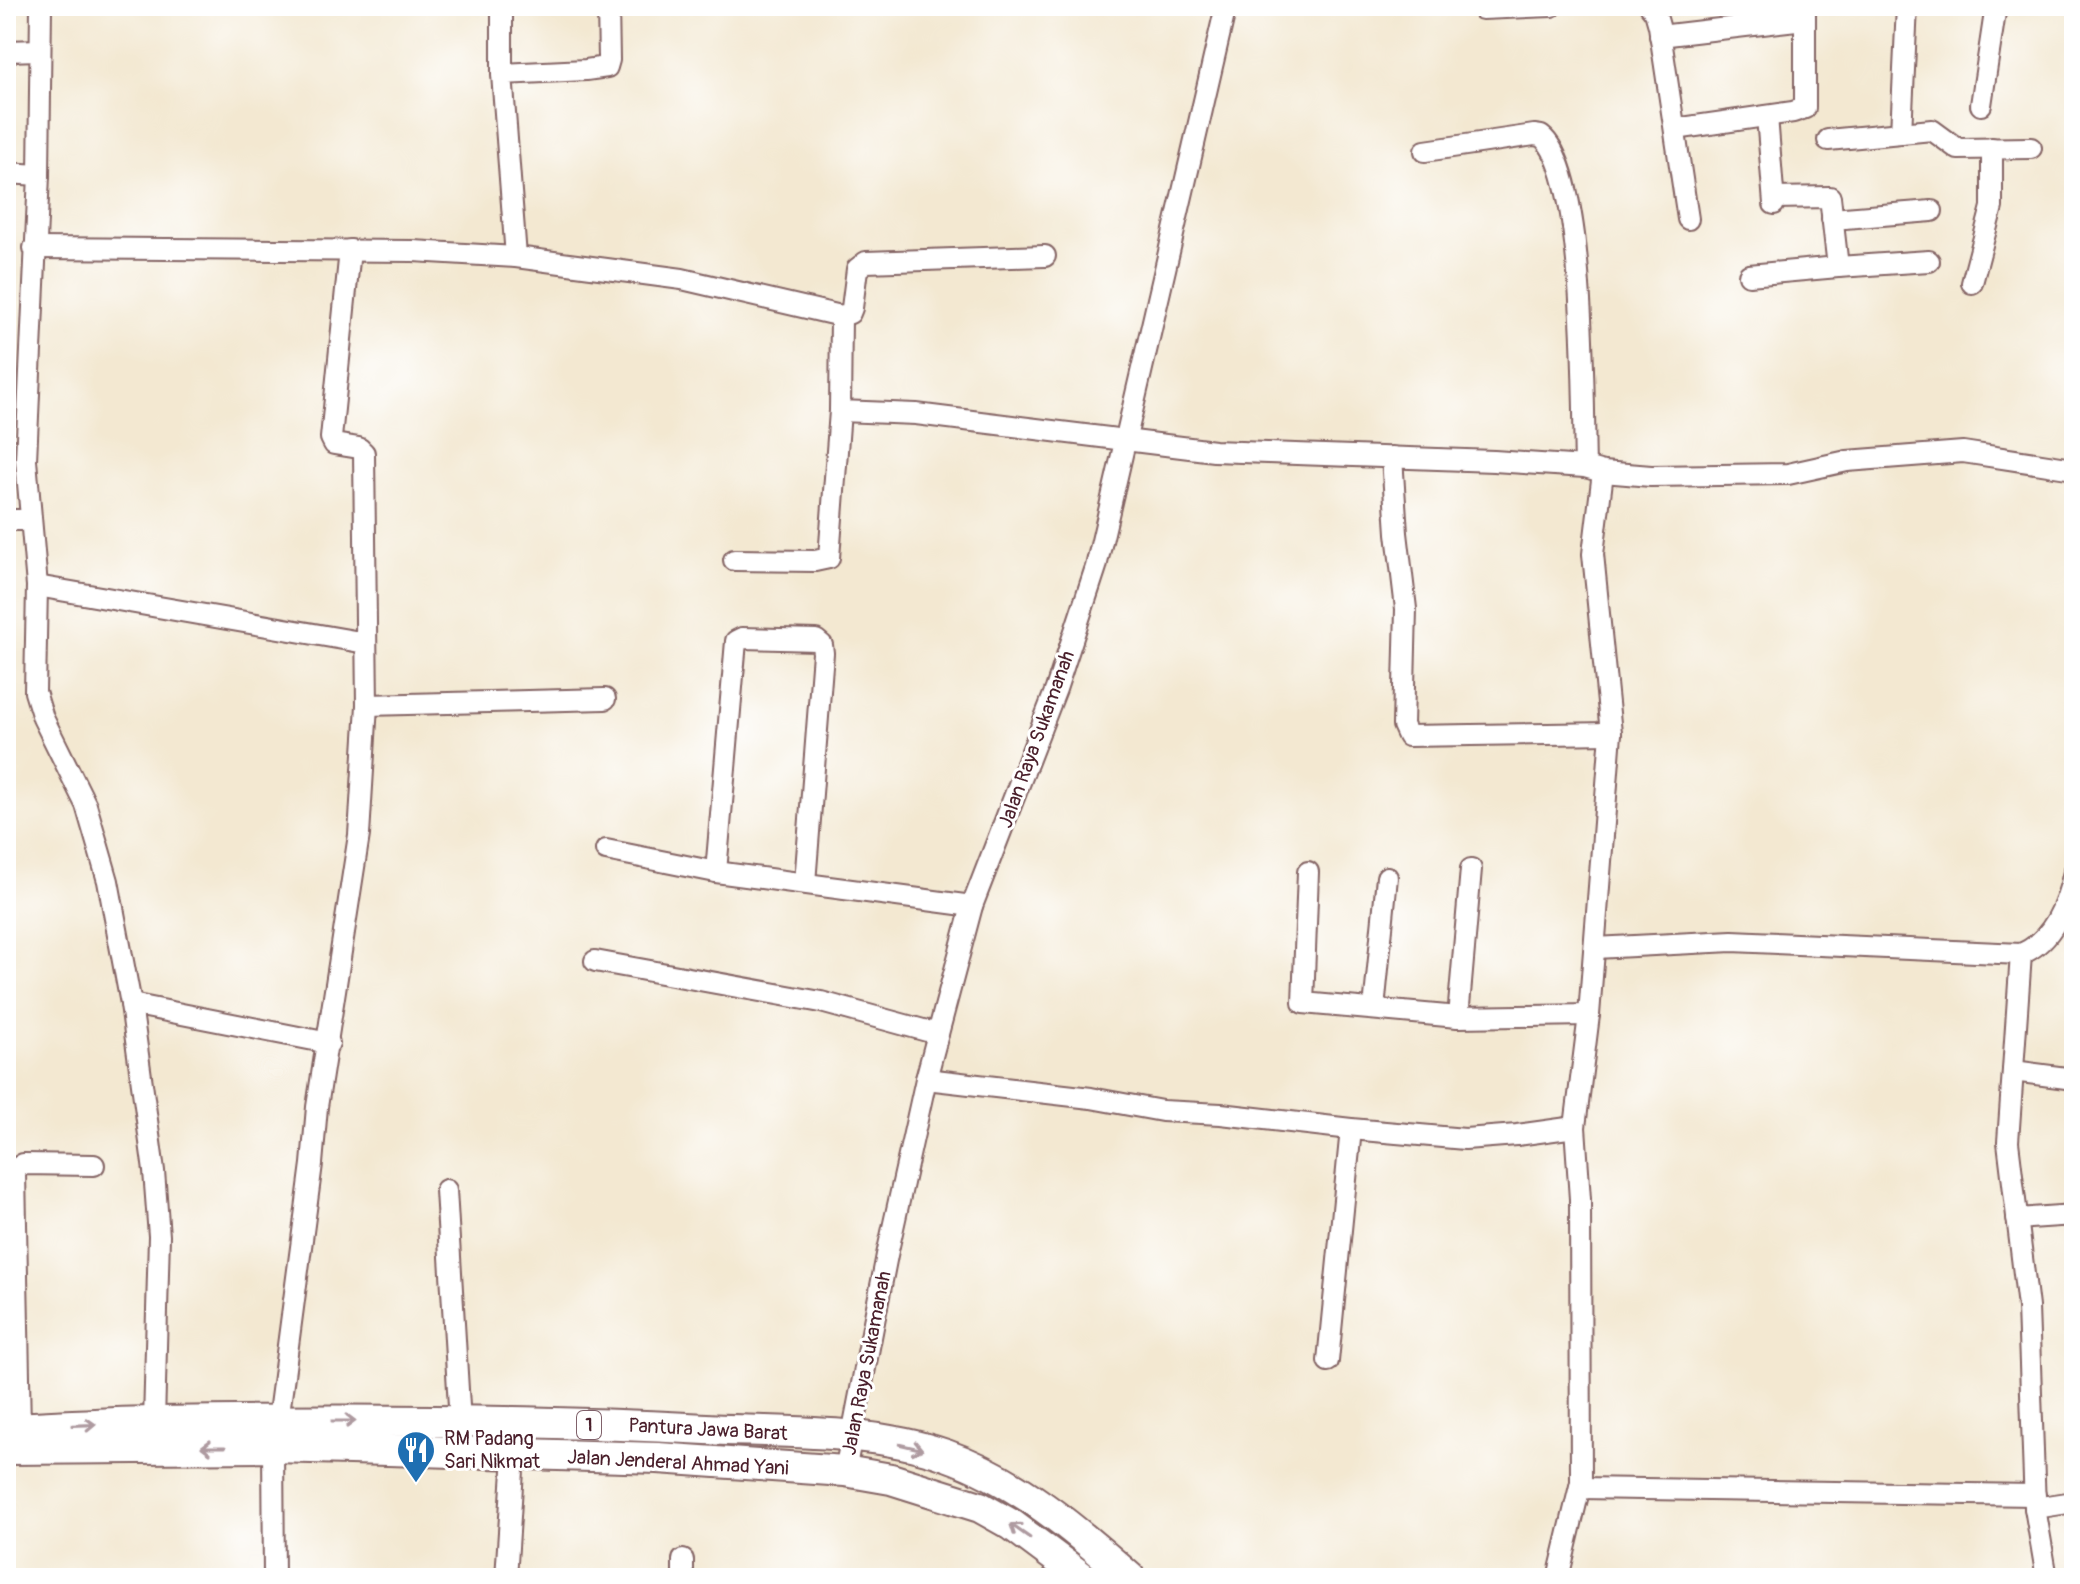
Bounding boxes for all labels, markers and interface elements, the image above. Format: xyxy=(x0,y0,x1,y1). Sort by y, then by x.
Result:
street label: Jalan Raya Sukamanah xyxy=(993,647,1080,831)
street label: Jalan Raya Sukamanah xyxy=(836,1269,897,1457)
road number: 1 xyxy=(577,1411,601,1439)
one-way arrow xyxy=(330,1413,357,1429)
street label: Pantura Jawa Barat xyxy=(628,1413,789,1446)
one-way arrow xyxy=(70,1417,97,1432)
place label: RM Padang Sari Nikmat xyxy=(444,1426,541,1474)
restaurant icon: RM Padang Sari Nikmat xyxy=(395,1429,437,1484)
one-way arrow xyxy=(200,1439,227,1455)
one-way arrow xyxy=(897,1440,923,1455)
street label: Jalan Jenderal Ahmad Yani xyxy=(567,1444,789,1481)
one-way arrow xyxy=(1010,1523,1032,1540)

